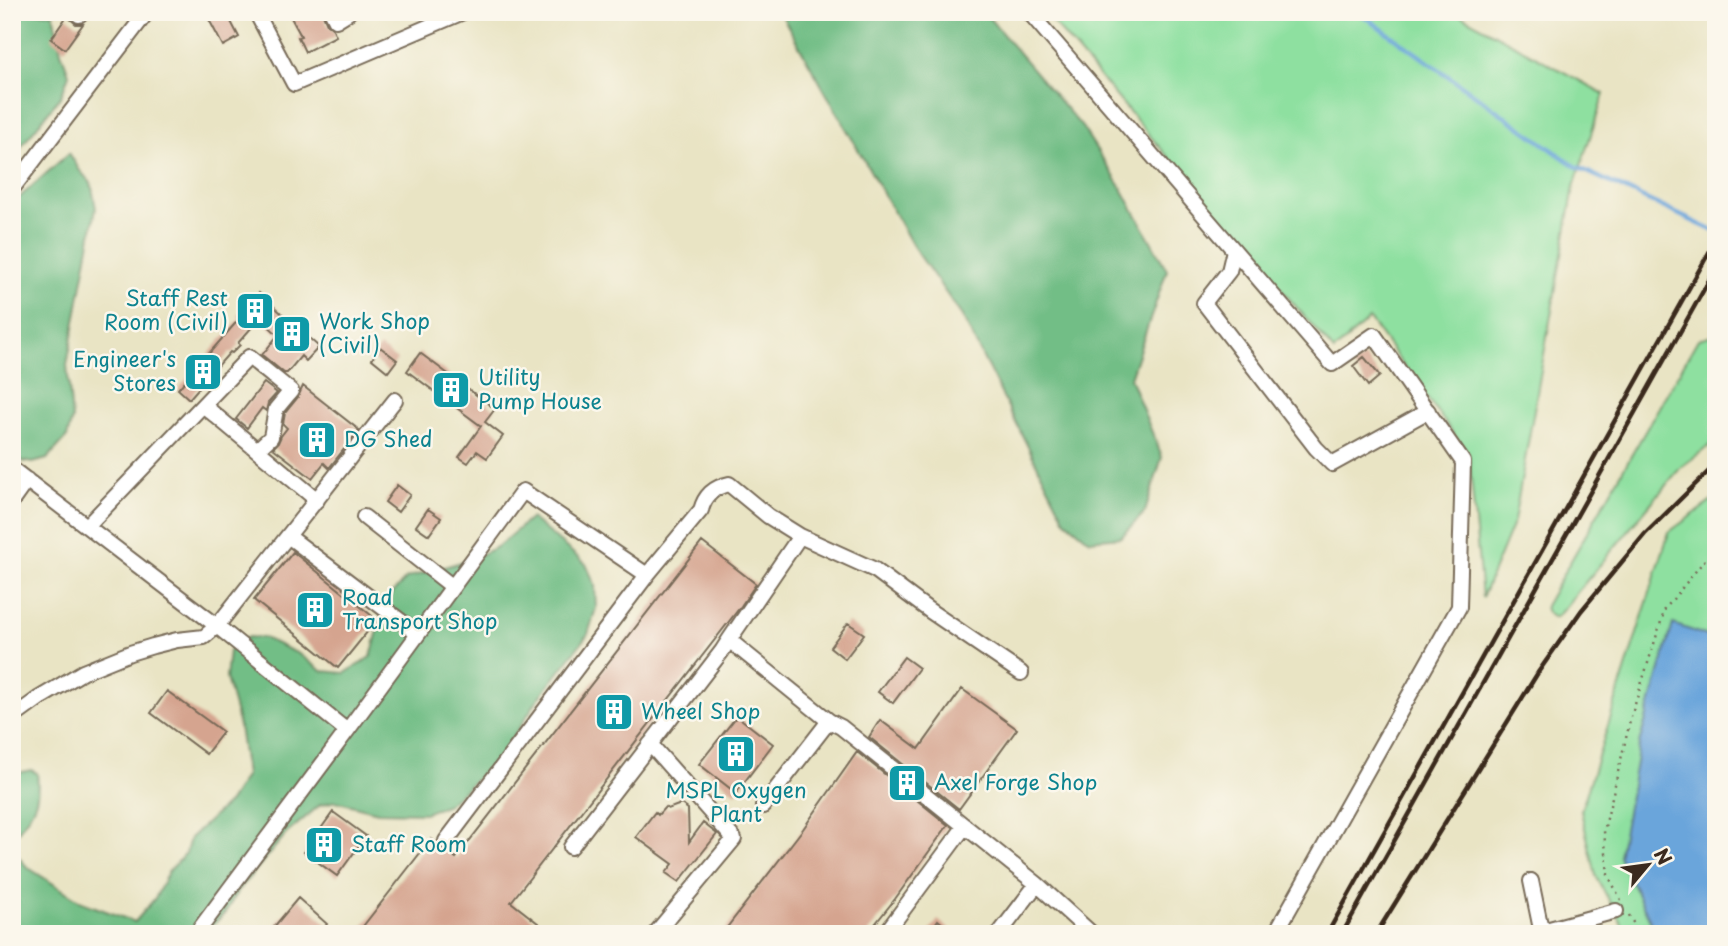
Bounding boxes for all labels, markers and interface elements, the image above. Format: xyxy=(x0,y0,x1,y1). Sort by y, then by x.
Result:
place label: Staff Rest Room (Civil) xyxy=(104,281,228,337)
building icon: Staff Rest Room (Civil) xyxy=(234,290,276,332)
place label: Work Shop (Civil) xyxy=(319,304,430,360)
building icon: Work Shop (Civil) xyxy=(271,313,313,355)
place label: Engineer's Stores xyxy=(73,342,176,398)
building icon: Engineer's Stores xyxy=(182,351,224,393)
place label: Utility Pump House xyxy=(478,360,602,416)
building icon: Utility Pump House xyxy=(430,369,472,411)
building icon: DG Shed xyxy=(296,419,338,461)
place label: DG Shed xyxy=(344,422,432,454)
place label: Road Transport Shop xyxy=(342,580,497,636)
building icon: Road Transport Shop xyxy=(294,589,336,631)
building icon: Wheel Shop xyxy=(593,691,635,733)
place label: Wheel Shop xyxy=(641,694,760,726)
building icon: MSPL Oxygen Plant xyxy=(715,733,757,775)
building icon: Axel Forge Shop xyxy=(886,762,928,804)
place label: Axel Forge Shop xyxy=(934,765,1097,797)
place label: MSPL Oxygen Plant xyxy=(665,773,807,829)
building icon: Staff Room xyxy=(303,824,345,866)
place label: Staff Room xyxy=(351,827,467,859)
north arrow xyxy=(1612,830,1682,900)
text: N xyxy=(1648,843,1680,870)

